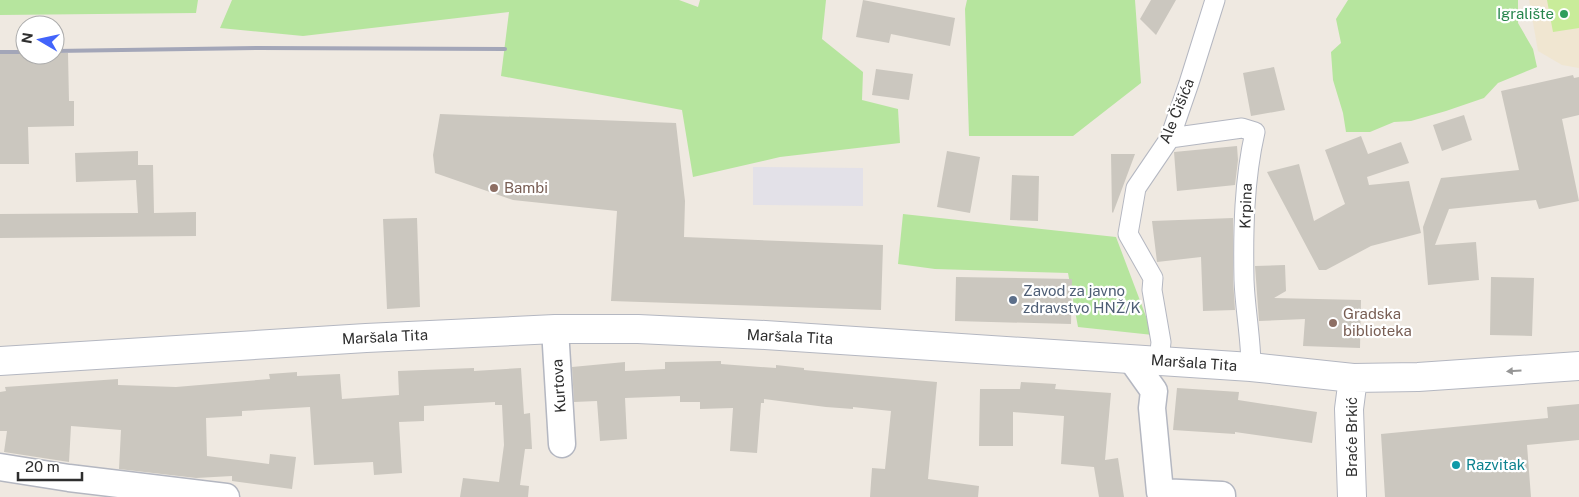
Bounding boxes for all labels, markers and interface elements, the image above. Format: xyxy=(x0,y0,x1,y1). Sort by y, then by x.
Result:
place label: Igralište xyxy=(1497,5,1554,22)
marker: Igralište xyxy=(1558,8,1570,20)
north arrow xyxy=(15,15,65,65)
text: N xyxy=(18,31,36,45)
street label: Ale Čišića xyxy=(1156,76,1197,146)
place label: Bambi xyxy=(504,179,548,196)
marker: Bambi xyxy=(488,182,500,194)
street label: Krpina xyxy=(1236,183,1255,229)
place label: Zavod za javno zdravstvo HNŽ/K xyxy=(1023,282,1141,316)
marker: Zavod za javno zdravstvo HNŽ/K xyxy=(1007,294,1019,306)
place label: Gradska biblioteka xyxy=(1343,305,1412,339)
marker: Gradska biblioteka xyxy=(1327,317,1339,329)
street label: Maršala Tita xyxy=(341,326,429,347)
street label: Maršala Tita xyxy=(746,326,834,347)
street label: Maršala Tita xyxy=(1150,351,1238,374)
street label: Kurtova xyxy=(548,359,569,414)
one-way arrow xyxy=(1506,368,1522,376)
street label: Braće Brkić xyxy=(1343,397,1360,477)
scale bar xyxy=(18,450,81,482)
place label: Razvitak xyxy=(1466,456,1525,473)
text: 20 m xyxy=(25,458,60,475)
marker: Razvitak xyxy=(1450,459,1462,471)

